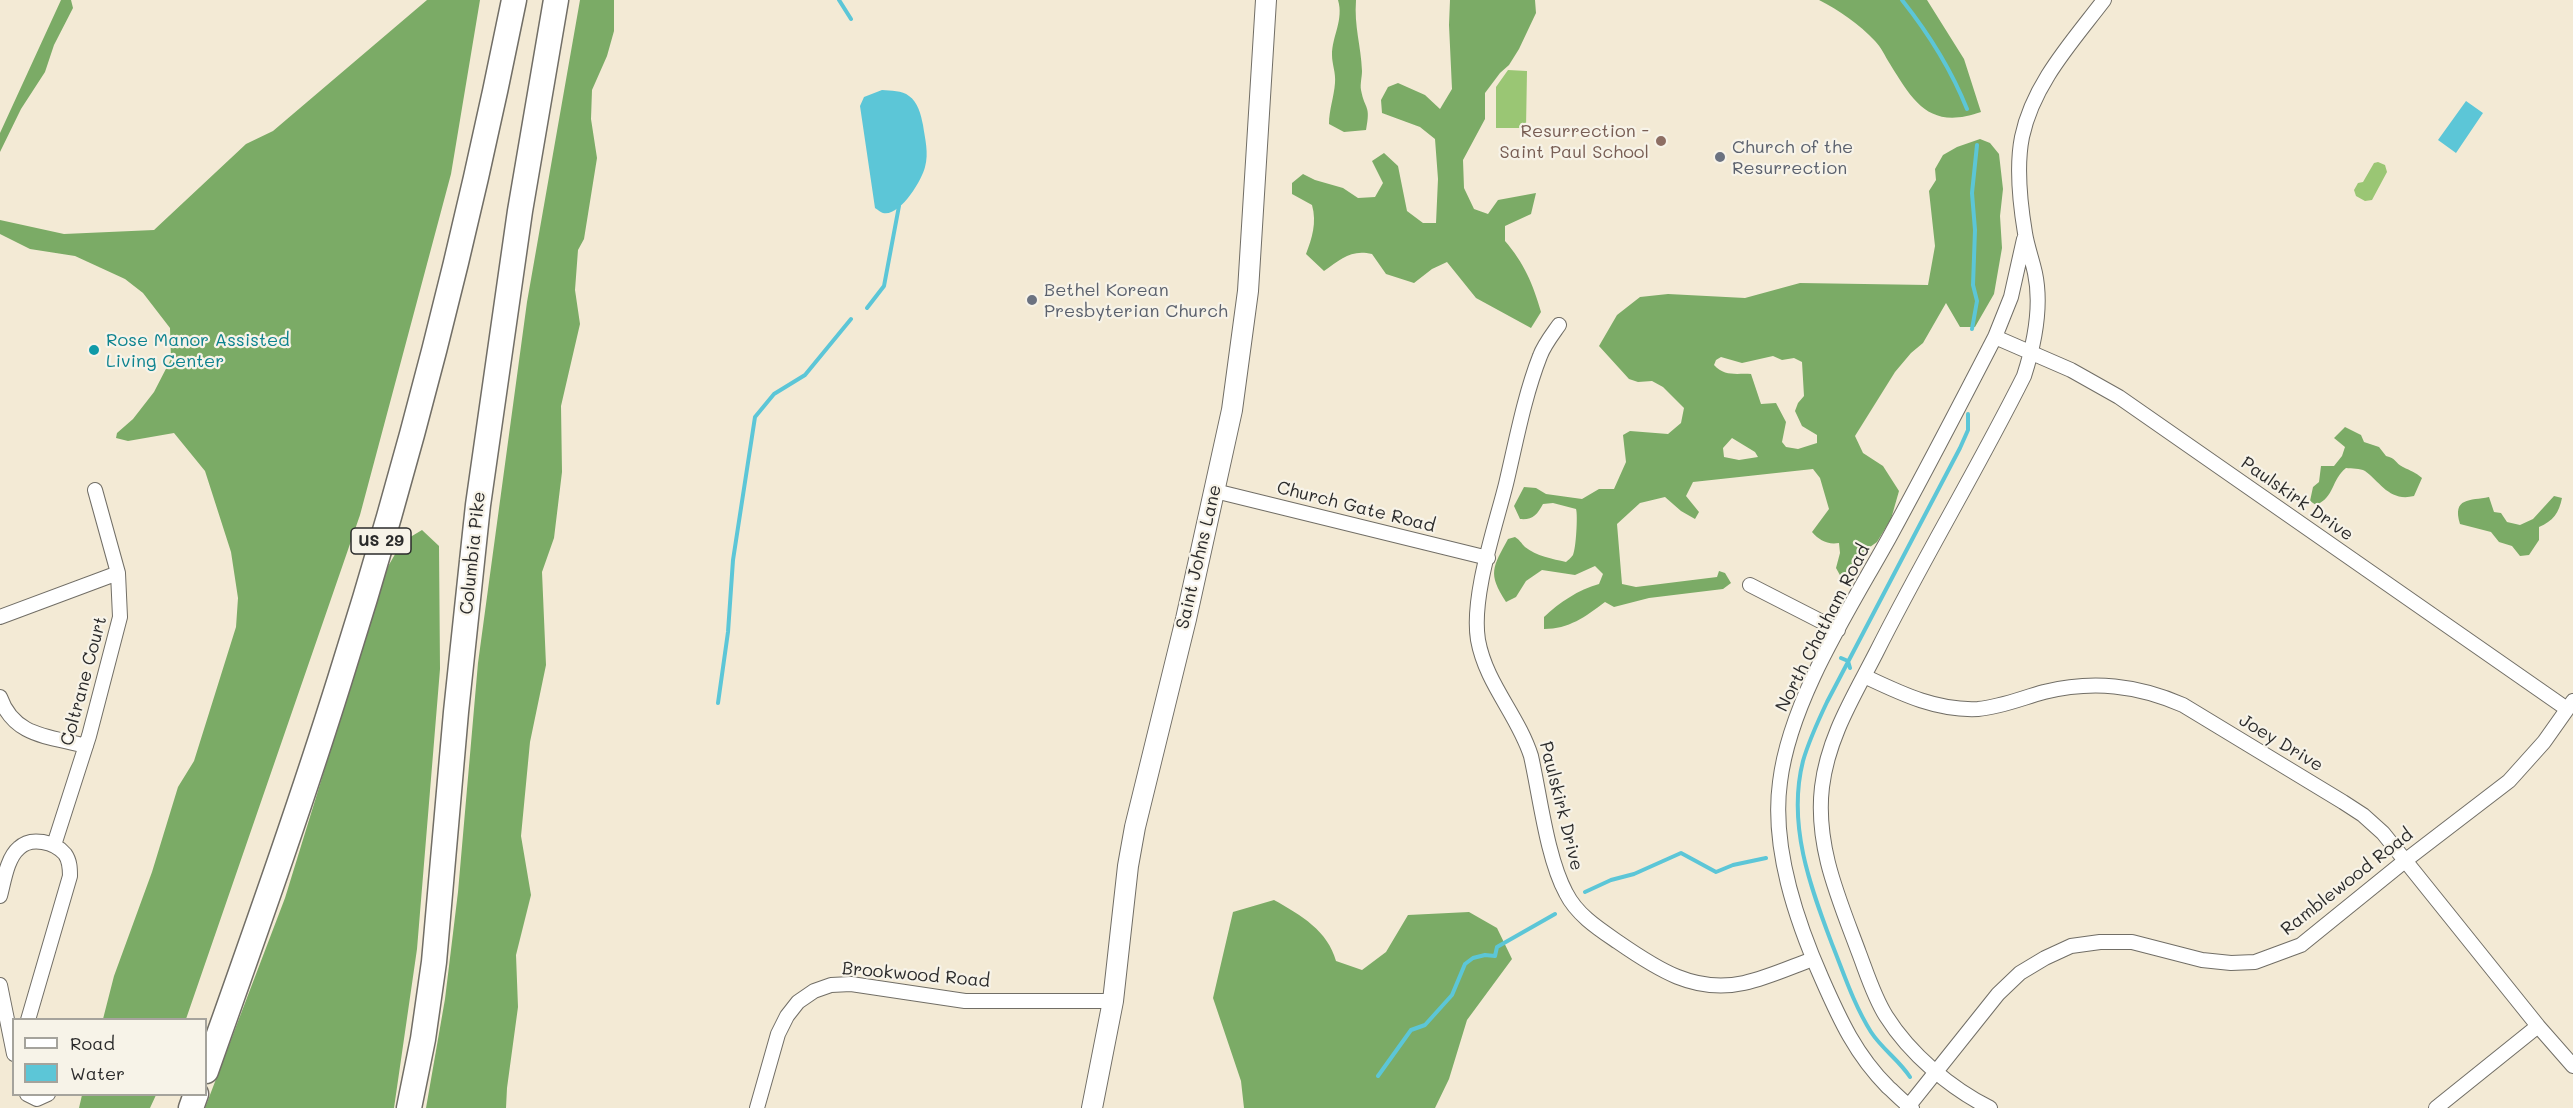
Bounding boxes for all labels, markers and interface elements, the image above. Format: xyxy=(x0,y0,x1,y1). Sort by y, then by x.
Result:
place label: Resurrection - Saint Paul School xyxy=(1499,120,1649,162)
marker: Resurrection - Saint Paul School xyxy=(1654,134,1668,148)
place label: Church of the Resurrection xyxy=(1732,136,1853,178)
marker: Church of the Resurrection xyxy=(1713,150,1727,164)
place label: Bethel Korean Presbyterian Church xyxy=(1044,279,1228,322)
marker: Bethel Korean Presbyterian Church xyxy=(1025,293,1039,307)
place label: Rose Manor Assisted Living Center xyxy=(106,329,290,372)
marker: Rose Manor Assisted Living Center xyxy=(87,343,101,357)
street label: Paulskirk Drive xyxy=(2237,452,2357,546)
street label: Church Gate Road xyxy=(1275,477,1437,537)
street label: Saint Johns Lane xyxy=(1172,483,1226,631)
street label: Columbia Pike xyxy=(456,491,490,615)
road number: US 29 xyxy=(351,528,411,554)
street label: North Chatham Road xyxy=(1771,541,1875,715)
street label: Coltrane Court xyxy=(56,614,112,748)
street label: Joey Drive xyxy=(2235,709,2327,777)
street label: Paulskirk Drive xyxy=(1535,739,1587,873)
street label: Ramblewood Road xyxy=(2277,824,2417,940)
street label: Brookwood Road xyxy=(841,958,991,992)
legend xyxy=(12,1018,207,1096)
text: Road xyxy=(70,1031,115,1055)
text: Water xyxy=(70,1061,125,1085)

